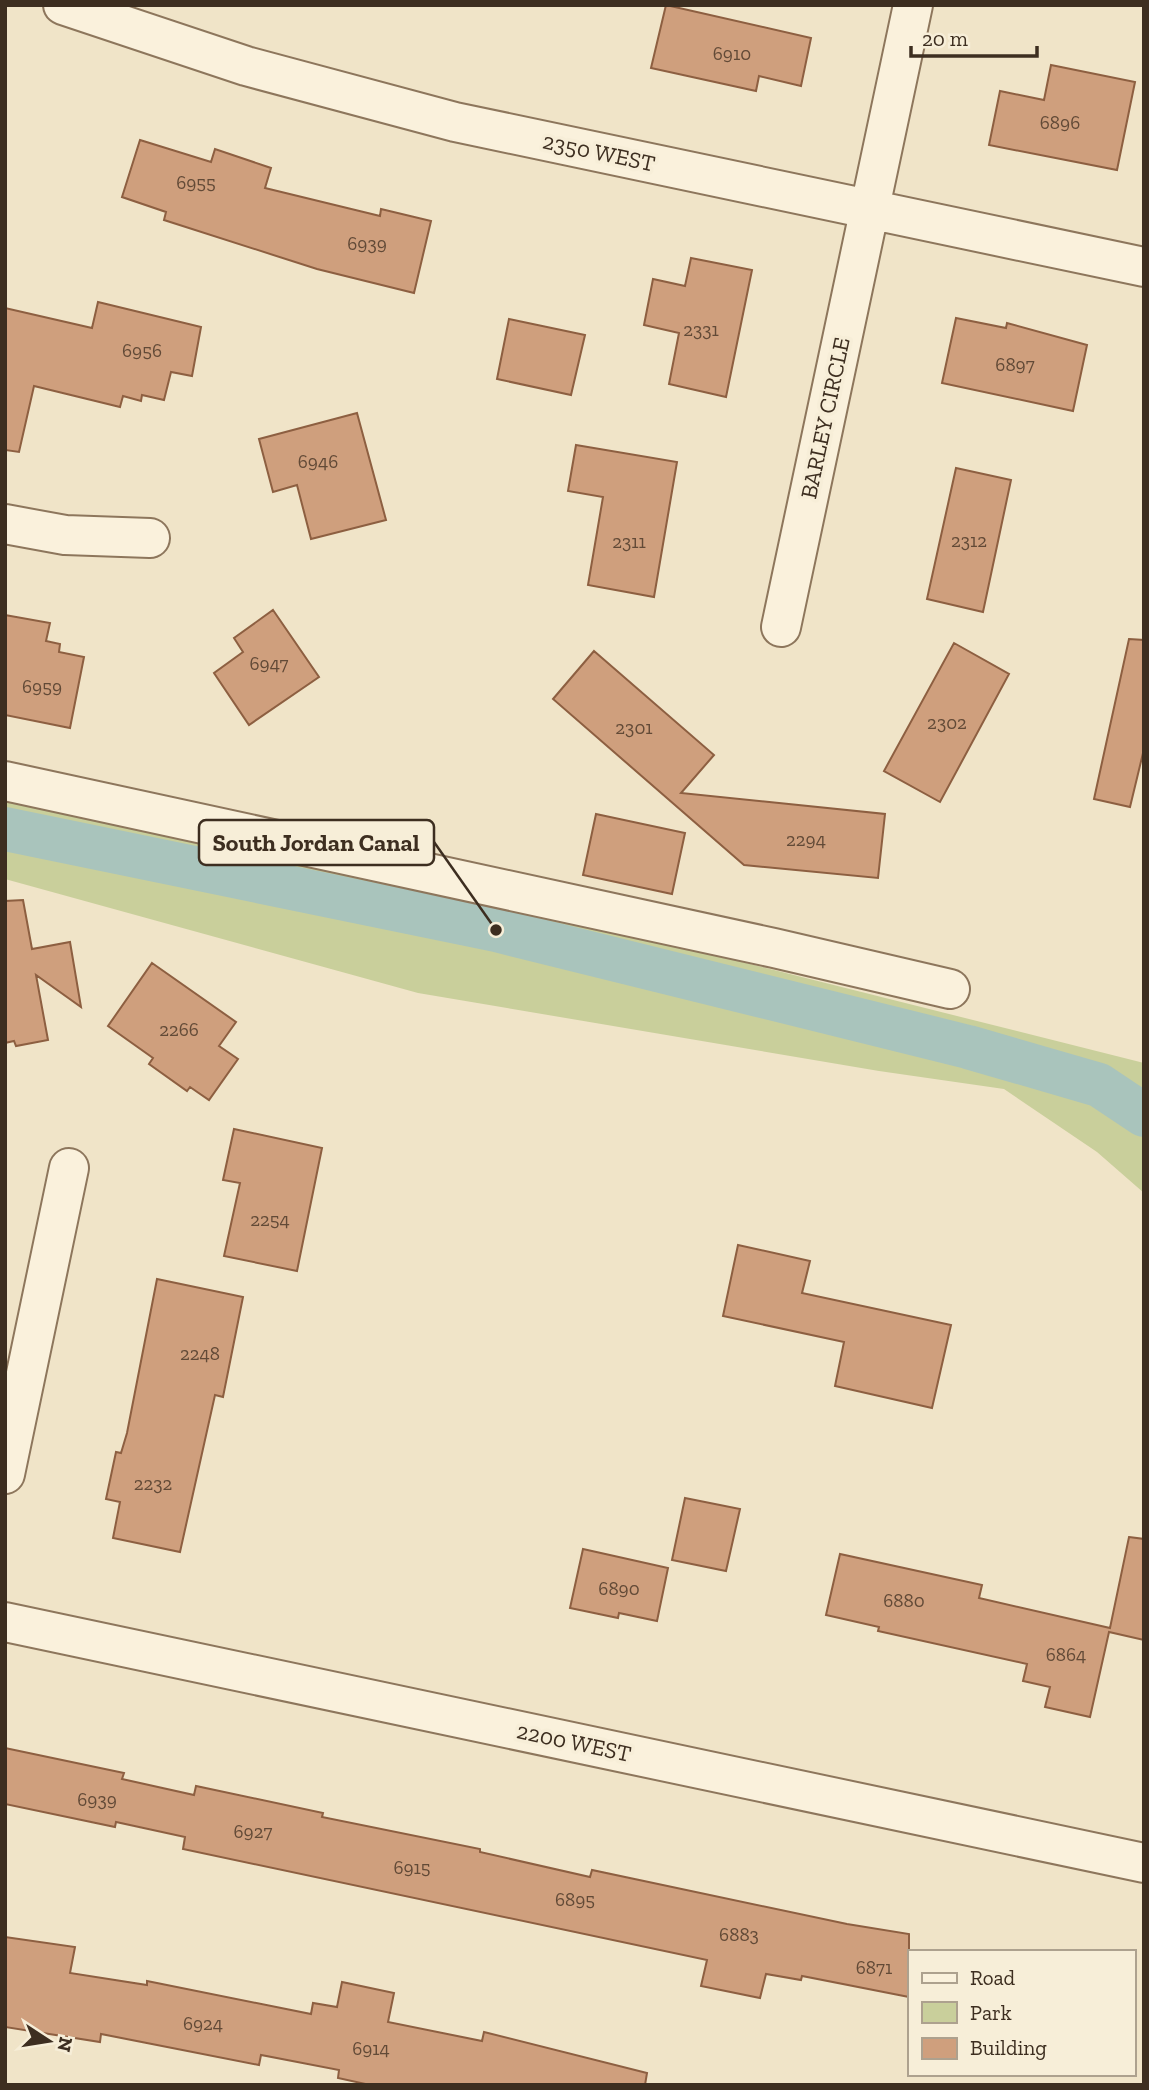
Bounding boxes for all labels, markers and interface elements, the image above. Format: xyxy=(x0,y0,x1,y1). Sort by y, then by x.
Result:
scale bar xyxy=(911,14,1037,58)
text: 20 m xyxy=(922,26,968,51)
house number: 6910 xyxy=(713,42,751,65)
house number: 6896 xyxy=(1040,111,1080,134)
street label: 2350 WEST xyxy=(540,126,658,178)
house number: 6955 xyxy=(176,171,216,194)
house number: 6939 xyxy=(347,232,387,255)
house number: 2331 xyxy=(683,318,719,341)
street label: BARLEY CIRCLE xyxy=(794,335,856,501)
house number: 6956 xyxy=(122,339,162,362)
house number: 6897 xyxy=(995,353,1035,376)
house number: 6946 xyxy=(298,450,338,473)
house number: 2312 xyxy=(951,529,987,552)
house number: 2311 xyxy=(612,530,646,553)
house number: 6947 xyxy=(249,652,289,675)
house number: 6959 xyxy=(22,675,62,698)
house number: 2302 xyxy=(927,711,967,734)
house number: 2301 xyxy=(615,716,653,739)
callout: South Jordan Canal xyxy=(199,820,434,865)
text: South Jordan Canal xyxy=(213,828,420,857)
house number: 2294 xyxy=(786,828,826,851)
house number: 2266 xyxy=(159,1018,199,1041)
house number: 2254 xyxy=(250,1208,290,1231)
house number: 2248 xyxy=(180,1342,220,1365)
house number: 2232 xyxy=(134,1472,172,1495)
house number: 6890 xyxy=(598,1577,640,1600)
house number: 6880 xyxy=(883,1589,925,1612)
house number: 6864 xyxy=(1046,1643,1086,1666)
street label: 2200 WEST xyxy=(514,1716,634,1768)
house number: 6939 xyxy=(77,1788,117,1811)
house number: 6927 xyxy=(234,1820,273,1843)
house number: 6915 xyxy=(393,1856,431,1879)
house number: 6895 xyxy=(555,1888,595,1911)
house number: 6883 xyxy=(719,1923,759,1946)
legend xyxy=(908,1950,1135,2076)
house number: 6871 xyxy=(856,1956,892,1979)
text: Road xyxy=(970,1965,1016,1990)
text: Park xyxy=(970,2000,1012,2025)
north arrow xyxy=(14,2006,84,2076)
house number: 6924 xyxy=(183,2012,223,2035)
text: N xyxy=(52,2035,78,2054)
text: Building xyxy=(970,2035,1047,2060)
house number: 6914 xyxy=(352,2037,390,2060)

